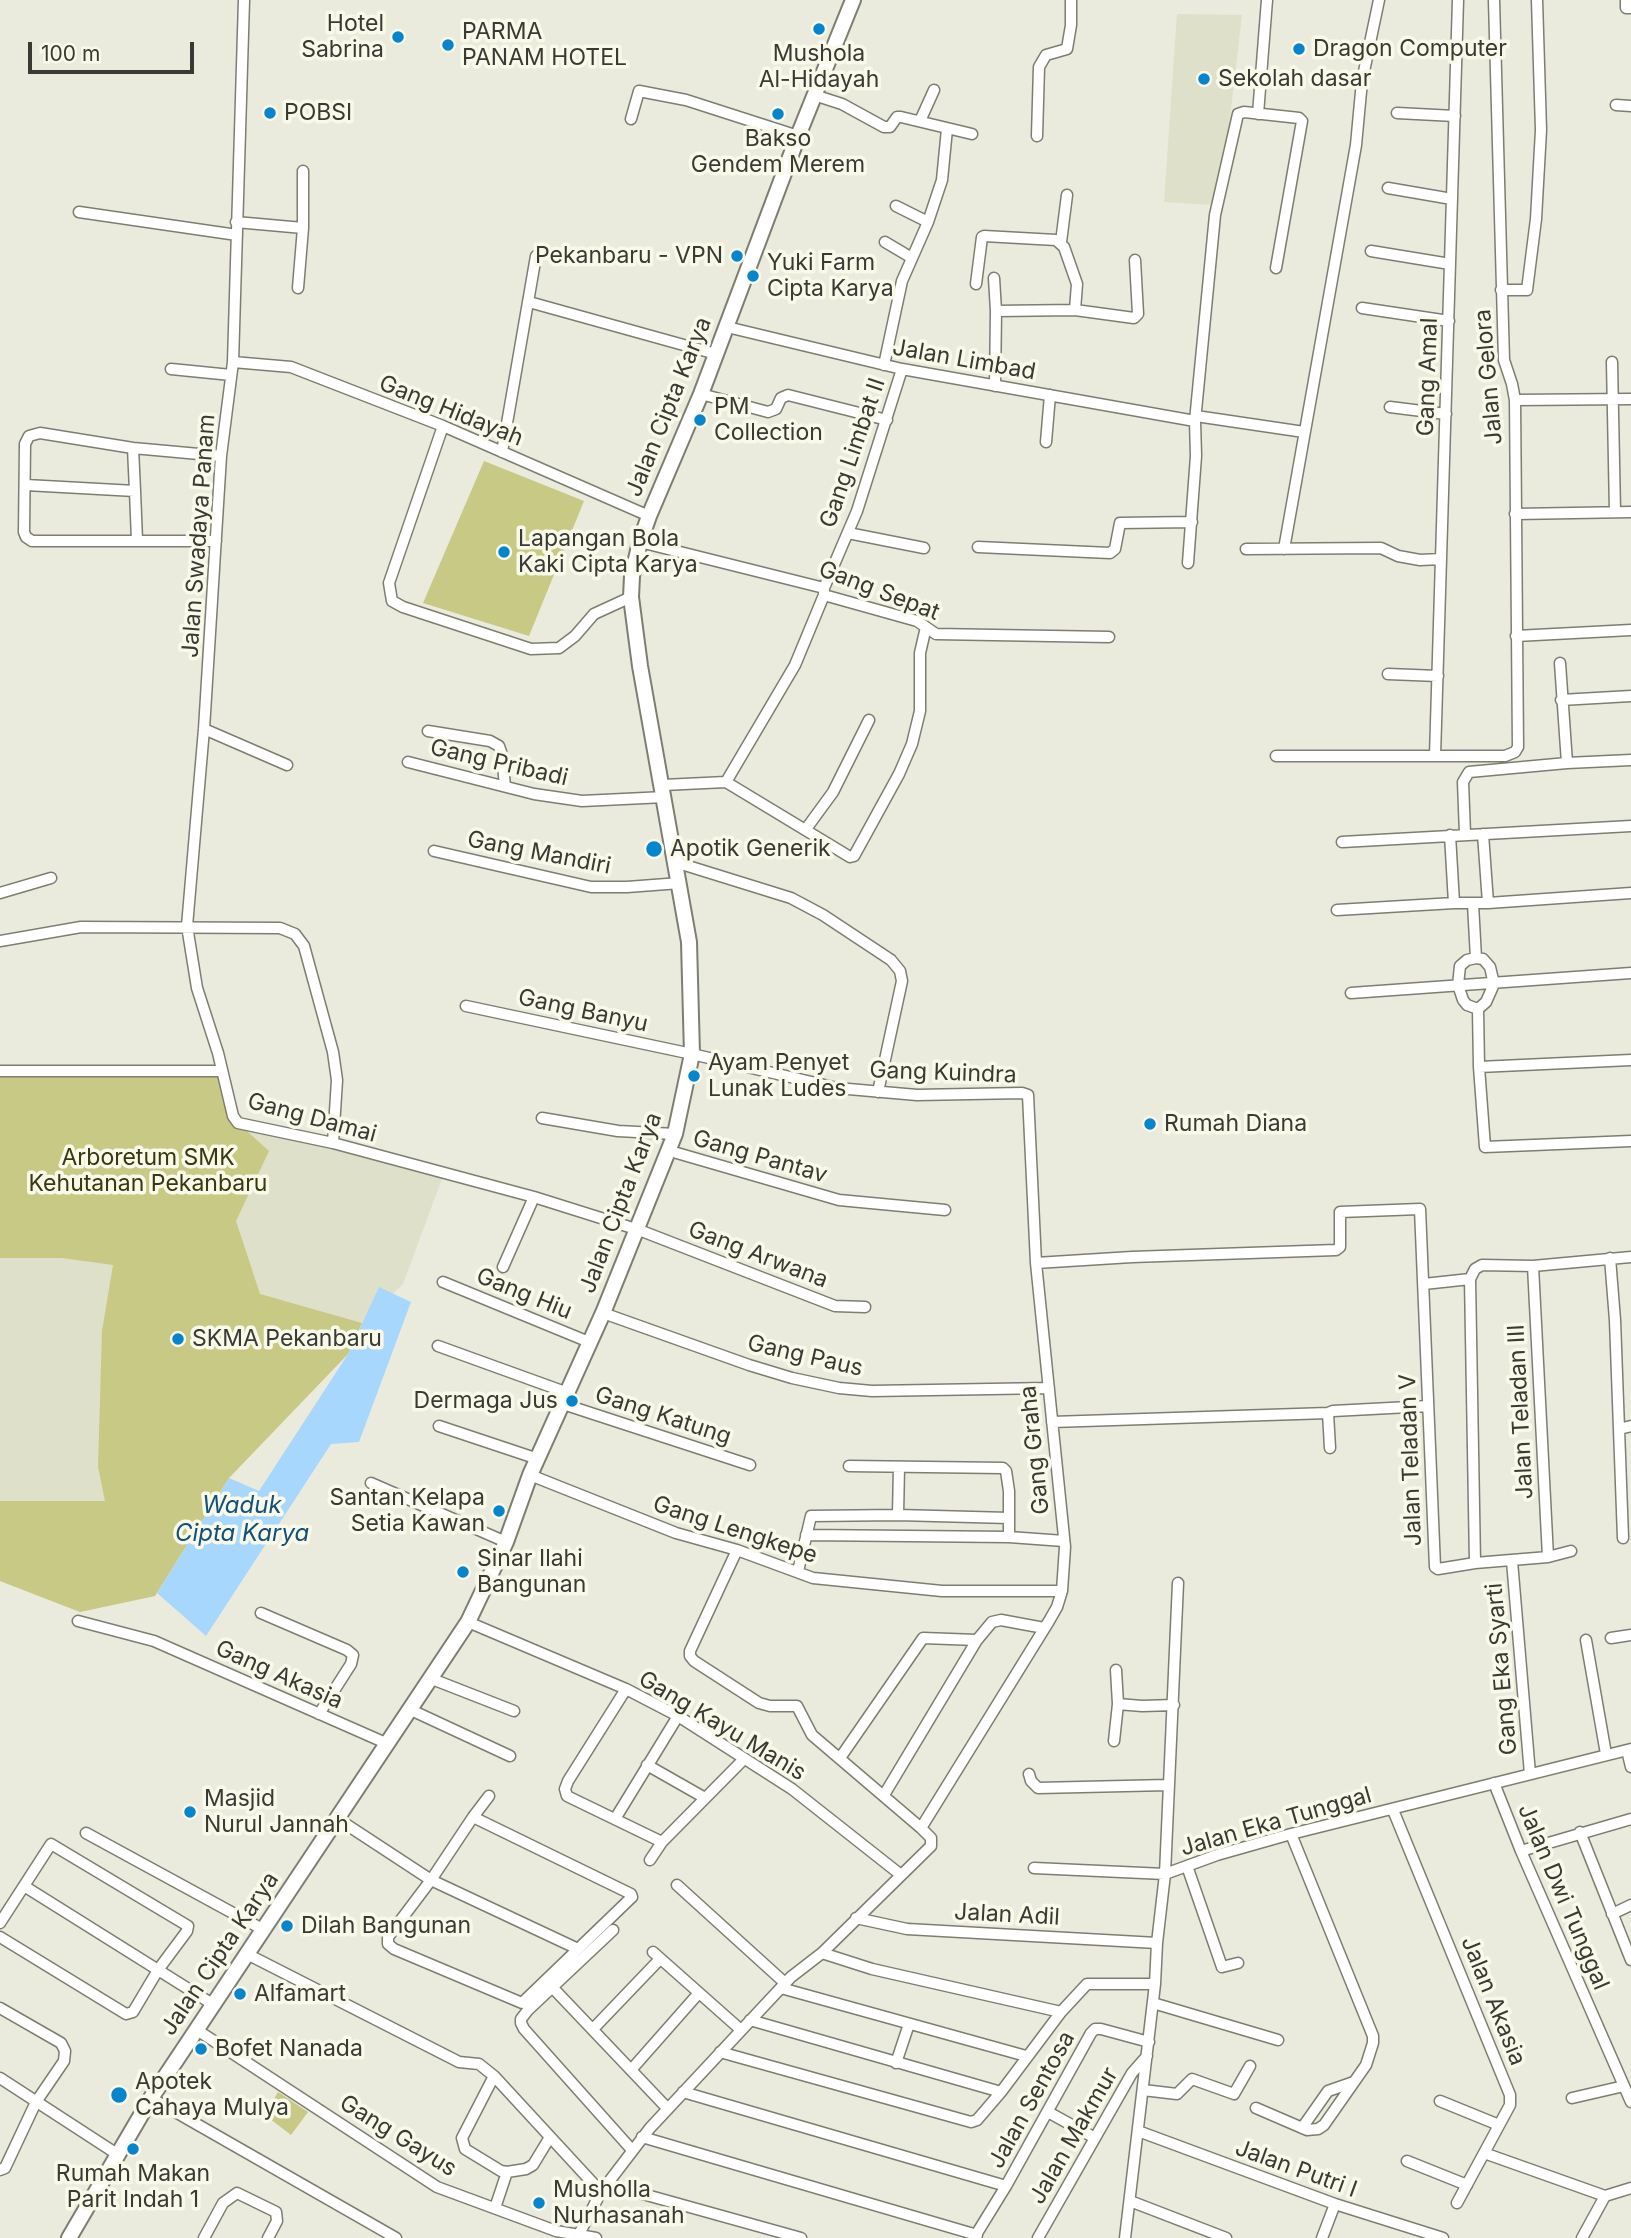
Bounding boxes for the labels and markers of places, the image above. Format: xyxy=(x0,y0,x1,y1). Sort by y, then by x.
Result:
place label: Hotel Sabrina xyxy=(301,10,384,64)
place label: PARMA PANAM HOTEL xyxy=(462,18,627,72)
marker: Mushola Al-Hidayah xyxy=(811,21,827,37)
marker: Hotel Sabrina xyxy=(390,29,406,45)
place label: Dragon Computer xyxy=(1313,35,1507,63)
marker: PARMA PANAM HOTEL xyxy=(440,37,456,53)
place label: Mushola Al-Hidayah xyxy=(759,40,879,94)
marker: Dragon Computer xyxy=(1291,41,1307,57)
place label: Sekolah dasar xyxy=(1218,65,1371,93)
marker: Sekolah dasar xyxy=(1196,71,1212,87)
place label: POBSI xyxy=(284,99,352,127)
marker: POBSI xyxy=(262,105,278,121)
marker: Bakso Gendem Merem xyxy=(770,106,786,122)
place label: Bakso Gendem Merem xyxy=(691,125,865,179)
place label: Pekanbaru - VPN xyxy=(535,242,723,270)
marker: Pekanbaru - VPN xyxy=(729,248,745,264)
place label: Yuki Farm Cipta Karya xyxy=(767,249,894,303)
marker: Yuki Farm Cipta Karya xyxy=(745,268,761,284)
place label: PM Collection xyxy=(714,393,823,447)
marker: PM Collection xyxy=(692,412,708,428)
place label: Lapangan Bola Kaki Cipta Karya xyxy=(518,525,698,579)
marker: Lapangan Bola Kaki Cipta Karya xyxy=(496,544,512,560)
place label: Apotik Generik xyxy=(670,835,831,863)
marker: Apotik Generik xyxy=(644,839,664,859)
place label: Ayam Penyet Lunak Ludes xyxy=(708,1049,849,1103)
marker: Ayam Penyet Lunak Ludes xyxy=(686,1068,702,1084)
place label: Rumah Diana xyxy=(1164,1110,1307,1138)
marker: Rumah Diana xyxy=(1142,1116,1158,1132)
place label: SKMA Pekanbaru xyxy=(192,1325,382,1353)
marker: SKMA Pekanbaru xyxy=(170,1331,186,1347)
place label: Dermaga Jus xyxy=(414,1387,558,1415)
marker: Dermaga Jus xyxy=(564,1393,580,1409)
place label: Santan Kelapa Setia Kawan xyxy=(329,1484,485,1538)
marker: Santan Kelapa Setia Kawan xyxy=(491,1503,507,1519)
place label: Sinar Ilahi Bangunan xyxy=(477,1545,586,1599)
marker: Sinar Ilahi Bangunan xyxy=(455,1564,471,1580)
place label: Masjid Nurul Jannah xyxy=(204,1785,349,1839)
marker: Masjid Nurul Jannah xyxy=(182,1804,198,1820)
place label: Dilah Bangunan xyxy=(301,1912,471,1940)
marker: Dilah Bangunan xyxy=(279,1918,295,1934)
place label: Alfamart xyxy=(254,1980,346,2008)
marker: Alfamart xyxy=(232,1986,248,2002)
place label: Bofet Nanada xyxy=(215,2035,363,2063)
marker: Bofet Nanada xyxy=(193,2041,209,2057)
place label: Apotek Cahaya Mulya xyxy=(135,2068,289,2122)
marker: Apotek Cahaya Mulya xyxy=(109,2085,129,2105)
marker: Rumah Makan Parit Indah 1 xyxy=(125,2141,141,2157)
place label: Rumah Makan Parit Indah 1 xyxy=(56,2160,210,2214)
place label: Musholla Nurhasanah xyxy=(553,2176,685,2230)
marker: Musholla Nurhasanah xyxy=(531,2195,547,2211)

